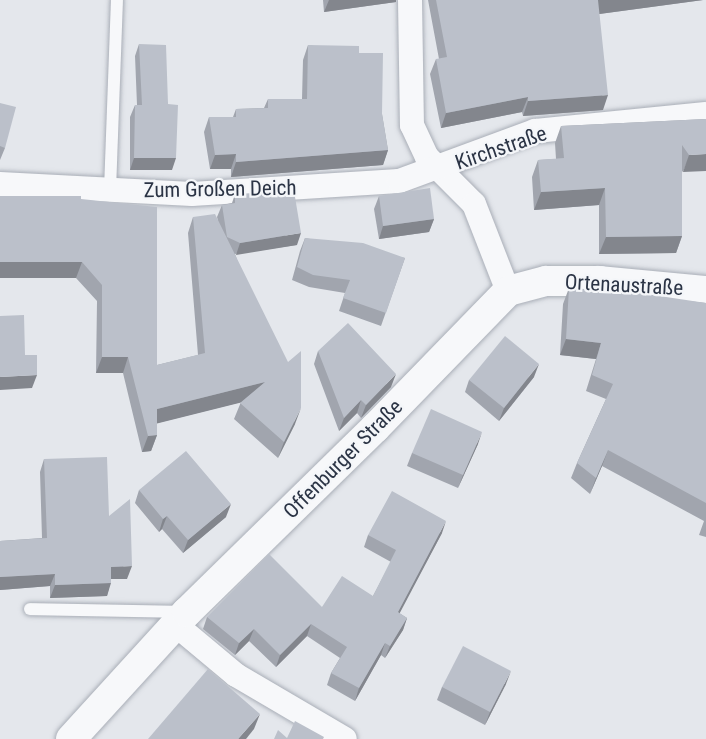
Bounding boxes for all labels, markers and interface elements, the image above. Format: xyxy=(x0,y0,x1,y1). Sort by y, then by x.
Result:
street label: Kirchstraße xyxy=(452,121,550,175)
street label: Zum Großen Deich xyxy=(143,175,297,203)
street label: Ortenaustraße xyxy=(564,269,684,301)
street label: Offenburger Straße xyxy=(278,394,408,524)

